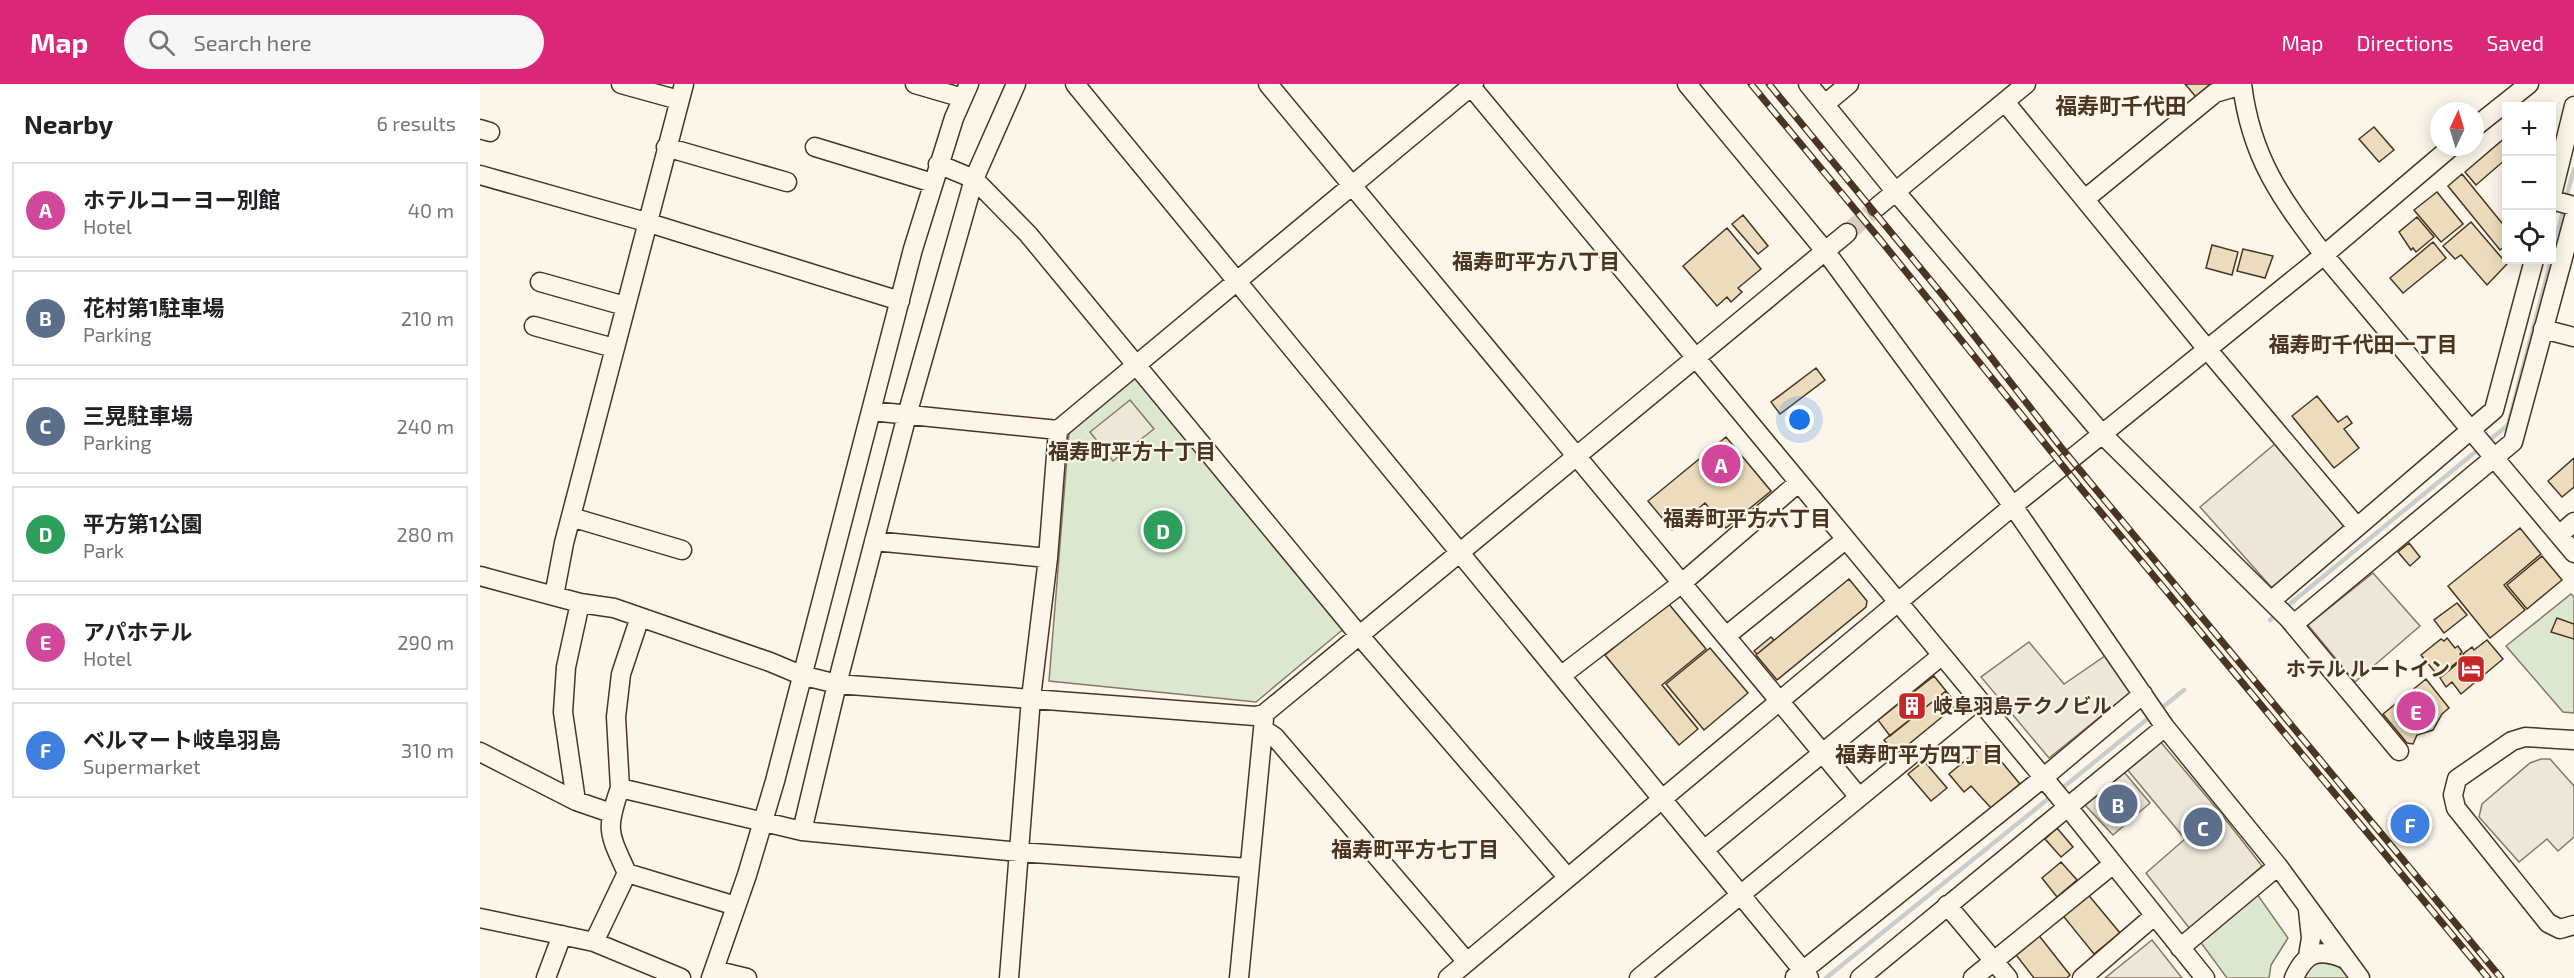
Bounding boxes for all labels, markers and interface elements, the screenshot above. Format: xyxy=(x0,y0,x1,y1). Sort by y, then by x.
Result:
search box xyxy=(124,15,544,69)
text: Map xyxy=(30,25,88,59)
icon: search xyxy=(145,26,178,59)
text: Search here xyxy=(193,29,312,55)
text: Map xyxy=(2281,30,2324,55)
text: Directions xyxy=(2357,30,2453,55)
text: Saved xyxy=(2486,30,2544,55)
district label: 福寿町千代田 xyxy=(2055,92,2187,118)
north arrow xyxy=(2430,102,2484,156)
map controls xyxy=(2502,102,2556,264)
button: + xyxy=(2502,102,2556,156)
text: Nearby xyxy=(24,108,113,139)
text: 6 results xyxy=(376,111,456,135)
button: − xyxy=(2502,156,2556,210)
text: ホテルコーヨー別館 xyxy=(83,186,281,212)
text: A xyxy=(39,198,52,222)
text: 40 m xyxy=(408,198,454,222)
button: locate xyxy=(2502,210,2556,264)
text: Hotel xyxy=(83,214,132,238)
district label: 福寿町平方八丁目 xyxy=(1452,248,1620,273)
text: 花村第1駐車場 xyxy=(83,294,225,320)
text: B xyxy=(39,306,52,330)
text: 210 m xyxy=(401,306,454,330)
text: Parking xyxy=(83,322,152,346)
district label: 福寿町千代田一丁目 xyxy=(2269,331,2458,356)
text: 三晃駐車場 xyxy=(83,402,193,428)
your location xyxy=(1785,405,1814,434)
text: C xyxy=(40,414,51,438)
text: 240 m xyxy=(396,414,454,438)
text: Parking xyxy=(83,430,152,454)
district label: 福寿町平方十丁目 xyxy=(1048,438,1216,463)
pin: A xyxy=(1702,442,1740,487)
district label: 福寿町平方六丁目 xyxy=(1663,505,1831,530)
pin: D xyxy=(1144,508,1182,552)
text: 平方第1公園 xyxy=(83,510,203,536)
text: D xyxy=(39,522,52,546)
text: 280 m xyxy=(397,522,454,546)
text: Park xyxy=(83,538,124,562)
text: アパホテル xyxy=(83,618,193,644)
text: E xyxy=(40,630,51,654)
text: 290 m xyxy=(397,630,454,654)
text: Hotel xyxy=(83,646,132,670)
hotel icon: ホテル ルートイン xyxy=(2455,653,2487,685)
place label: ホテル ルートイン xyxy=(2286,656,2450,680)
pin: E xyxy=(2396,688,2436,734)
building icon: 岐阜羽島テクノビル xyxy=(1896,690,1928,722)
place label: 岐阜羽島テクノビル xyxy=(1933,693,2112,717)
text: ベルマート岐阜羽島 xyxy=(83,726,281,752)
text: F xyxy=(40,738,51,762)
text: 310 m xyxy=(401,738,454,762)
district label: 福寿町平方四丁目 xyxy=(1835,741,2003,766)
text: Supermarket xyxy=(83,754,201,778)
pin: B xyxy=(2098,782,2138,826)
pin: F xyxy=(2390,802,2430,846)
pin: C xyxy=(2184,804,2222,850)
district label: 福寿町平方七丁目 xyxy=(1331,836,1499,861)

